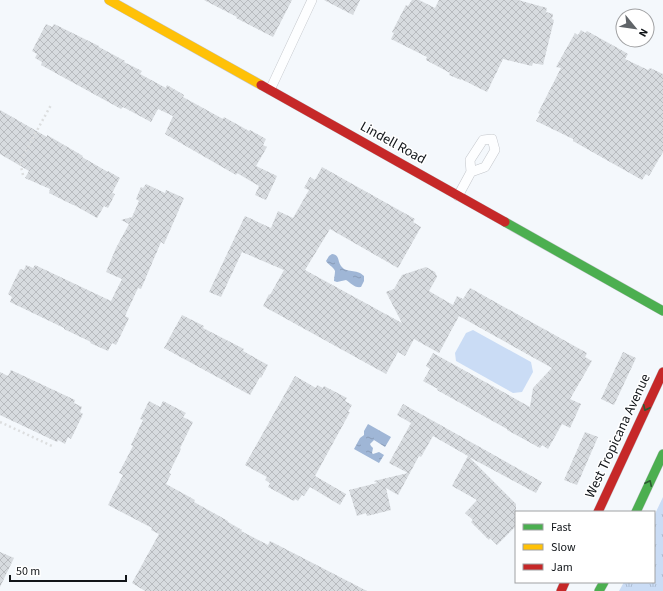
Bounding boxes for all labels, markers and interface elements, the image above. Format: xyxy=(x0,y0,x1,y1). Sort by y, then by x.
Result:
north arrow xyxy=(615,8,655,48)
text: N xyxy=(635,26,652,39)
street label: Lindell Road xyxy=(356,117,430,169)
street label: West Tropicana Avenue xyxy=(580,370,656,502)
one-way arrow xyxy=(643,403,651,411)
one-way arrow xyxy=(644,480,652,488)
legend xyxy=(515,511,655,583)
text: Fast xyxy=(551,519,571,536)
text: Slow xyxy=(551,539,576,556)
scale bar xyxy=(10,557,126,583)
text: Jam xyxy=(551,559,573,576)
text: 50 m xyxy=(16,563,40,580)

